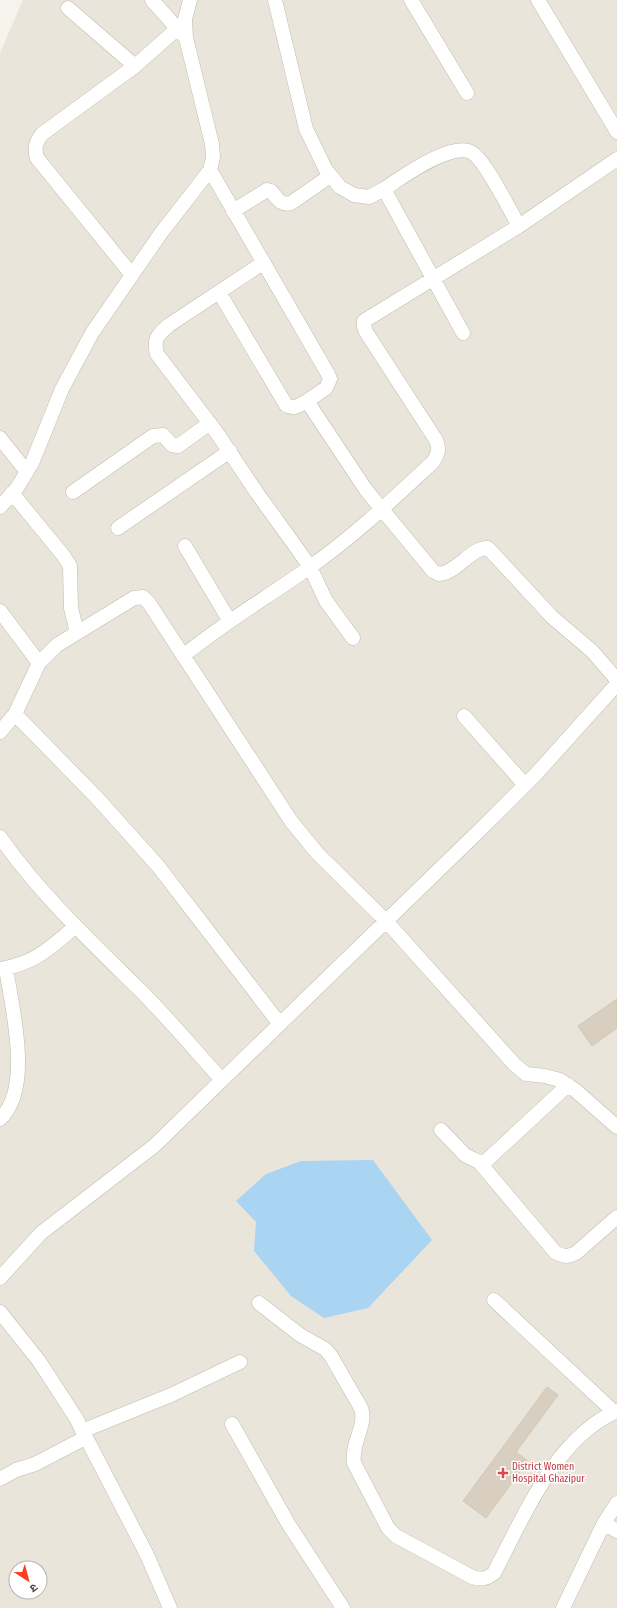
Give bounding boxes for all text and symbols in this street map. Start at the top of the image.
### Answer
place label: District Women Hospital Ghazipur [512,1461,585,1485]
marker: District Women Hospital Ghazipur [497,1467,509,1479]
north arrow [8,1560,48,1600]
text: उ [27,1581,40,1595]

